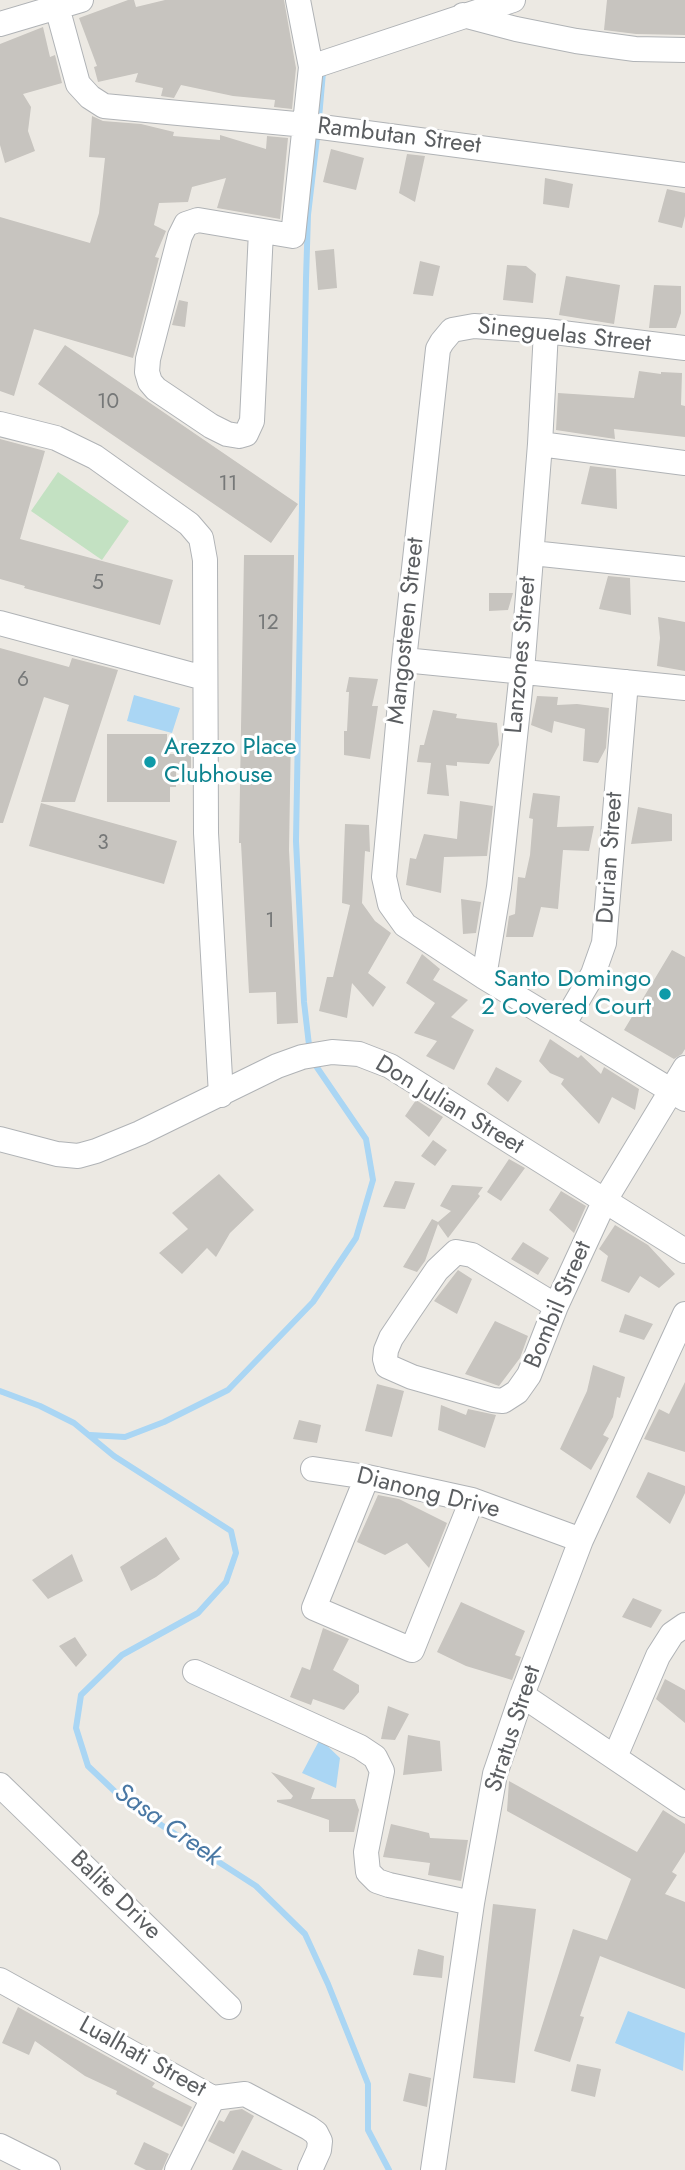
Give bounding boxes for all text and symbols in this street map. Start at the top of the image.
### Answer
street label: Rambutan Street [316,113,482,161]
street label: Sineguelas Street [476,313,652,359]
house number: 10 [97,390,119,416]
house number: 11 [219,472,237,498]
street label: Mangosteen Street [383,536,431,726]
house number: 5 [92,571,104,597]
street label: Lanzones Street [501,575,543,735]
house number: 12 [257,611,279,637]
house number: 6 [17,668,29,694]
place label: Arezzo Place Clubhouse [164,734,297,790]
marker: Arezzo Place Clubhouse [142,754,158,770]
street label: Durian Street [592,791,630,925]
house number: 3 [97,831,109,857]
house number: 1 [265,909,275,935]
place label: Santo Domingo 2 Covered Court [481,966,651,1022]
marker: Santo Domingo 2 Covered Court [657,986,673,1002]
street label: Don Julian Street [370,1050,528,1162]
street label: Bombil Street [519,1237,599,1373]
street label: Dianong Drive [353,1462,503,1526]
street label: Stratus Street [480,1662,548,1796]
water label: Sasa Creek [108,1778,226,1874]
street label: Balite Drive [64,1846,166,1946]
street label: Lualhati Street [74,2011,210,2105]

